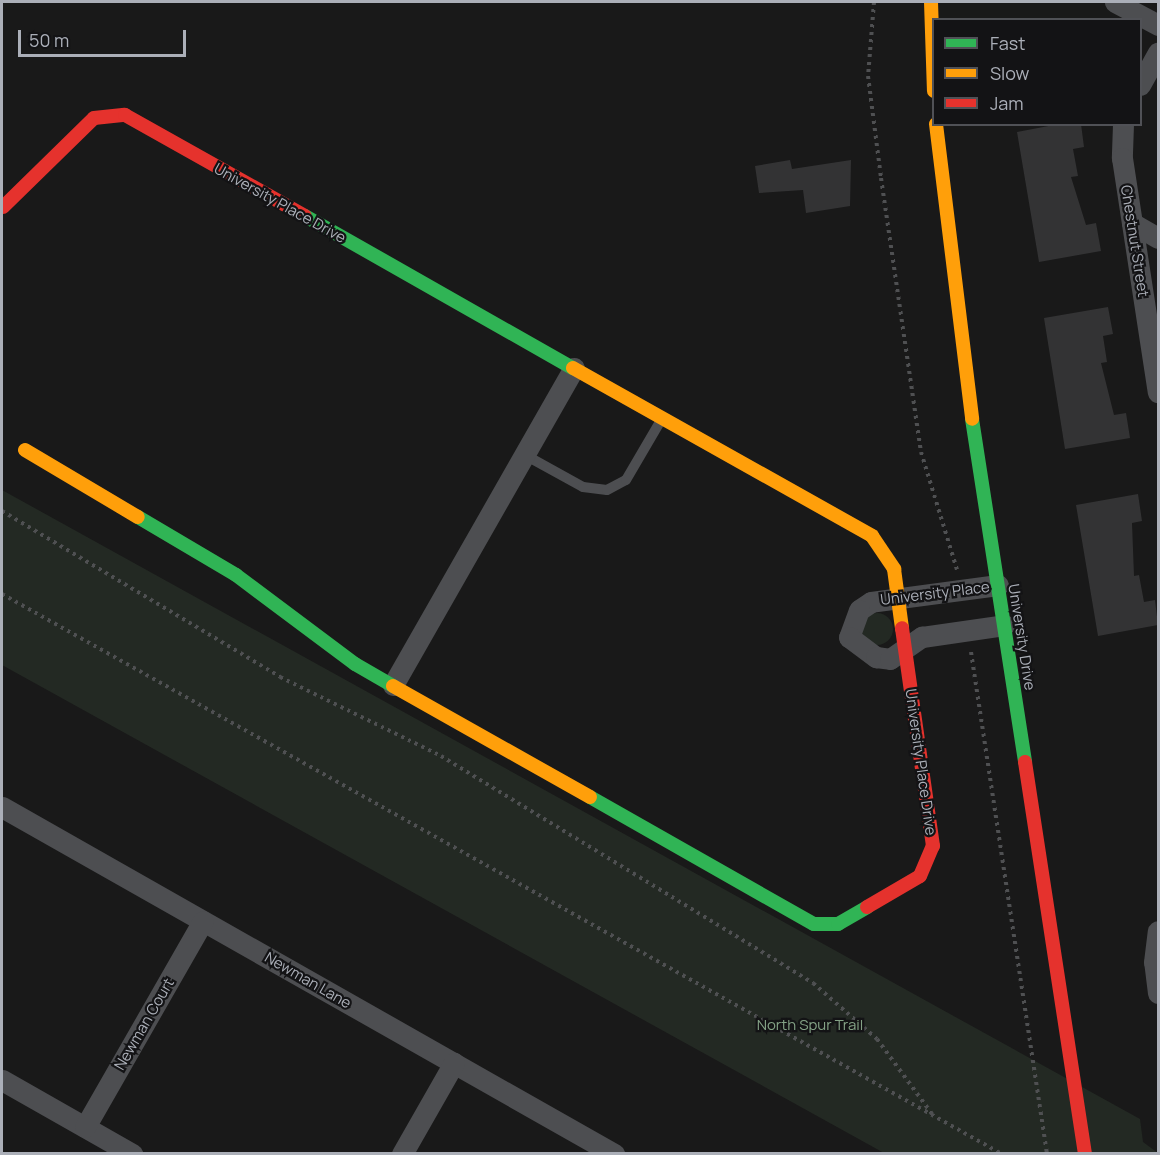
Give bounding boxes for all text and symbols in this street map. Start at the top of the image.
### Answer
scale bar [21,18,189,56]
legend [932,18,1142,126]
text: 50 m [29,28,69,52]
text: Fast [990,31,1025,55]
text: Slow [990,61,1029,85]
text: Jam [990,91,1024,115]
street label: University Place Drive [211,159,349,247]
street label: Chestnut Street [1117,184,1153,298]
street label: University Place [879,577,991,609]
street label: University Drive [1005,583,1039,691]
street label: University Place Drive [902,687,940,837]
street label: Newman Lane [262,948,354,1012]
street label: Newman Court [110,975,178,1073]
park label: North Spur Trail [757,1016,863,1034]

